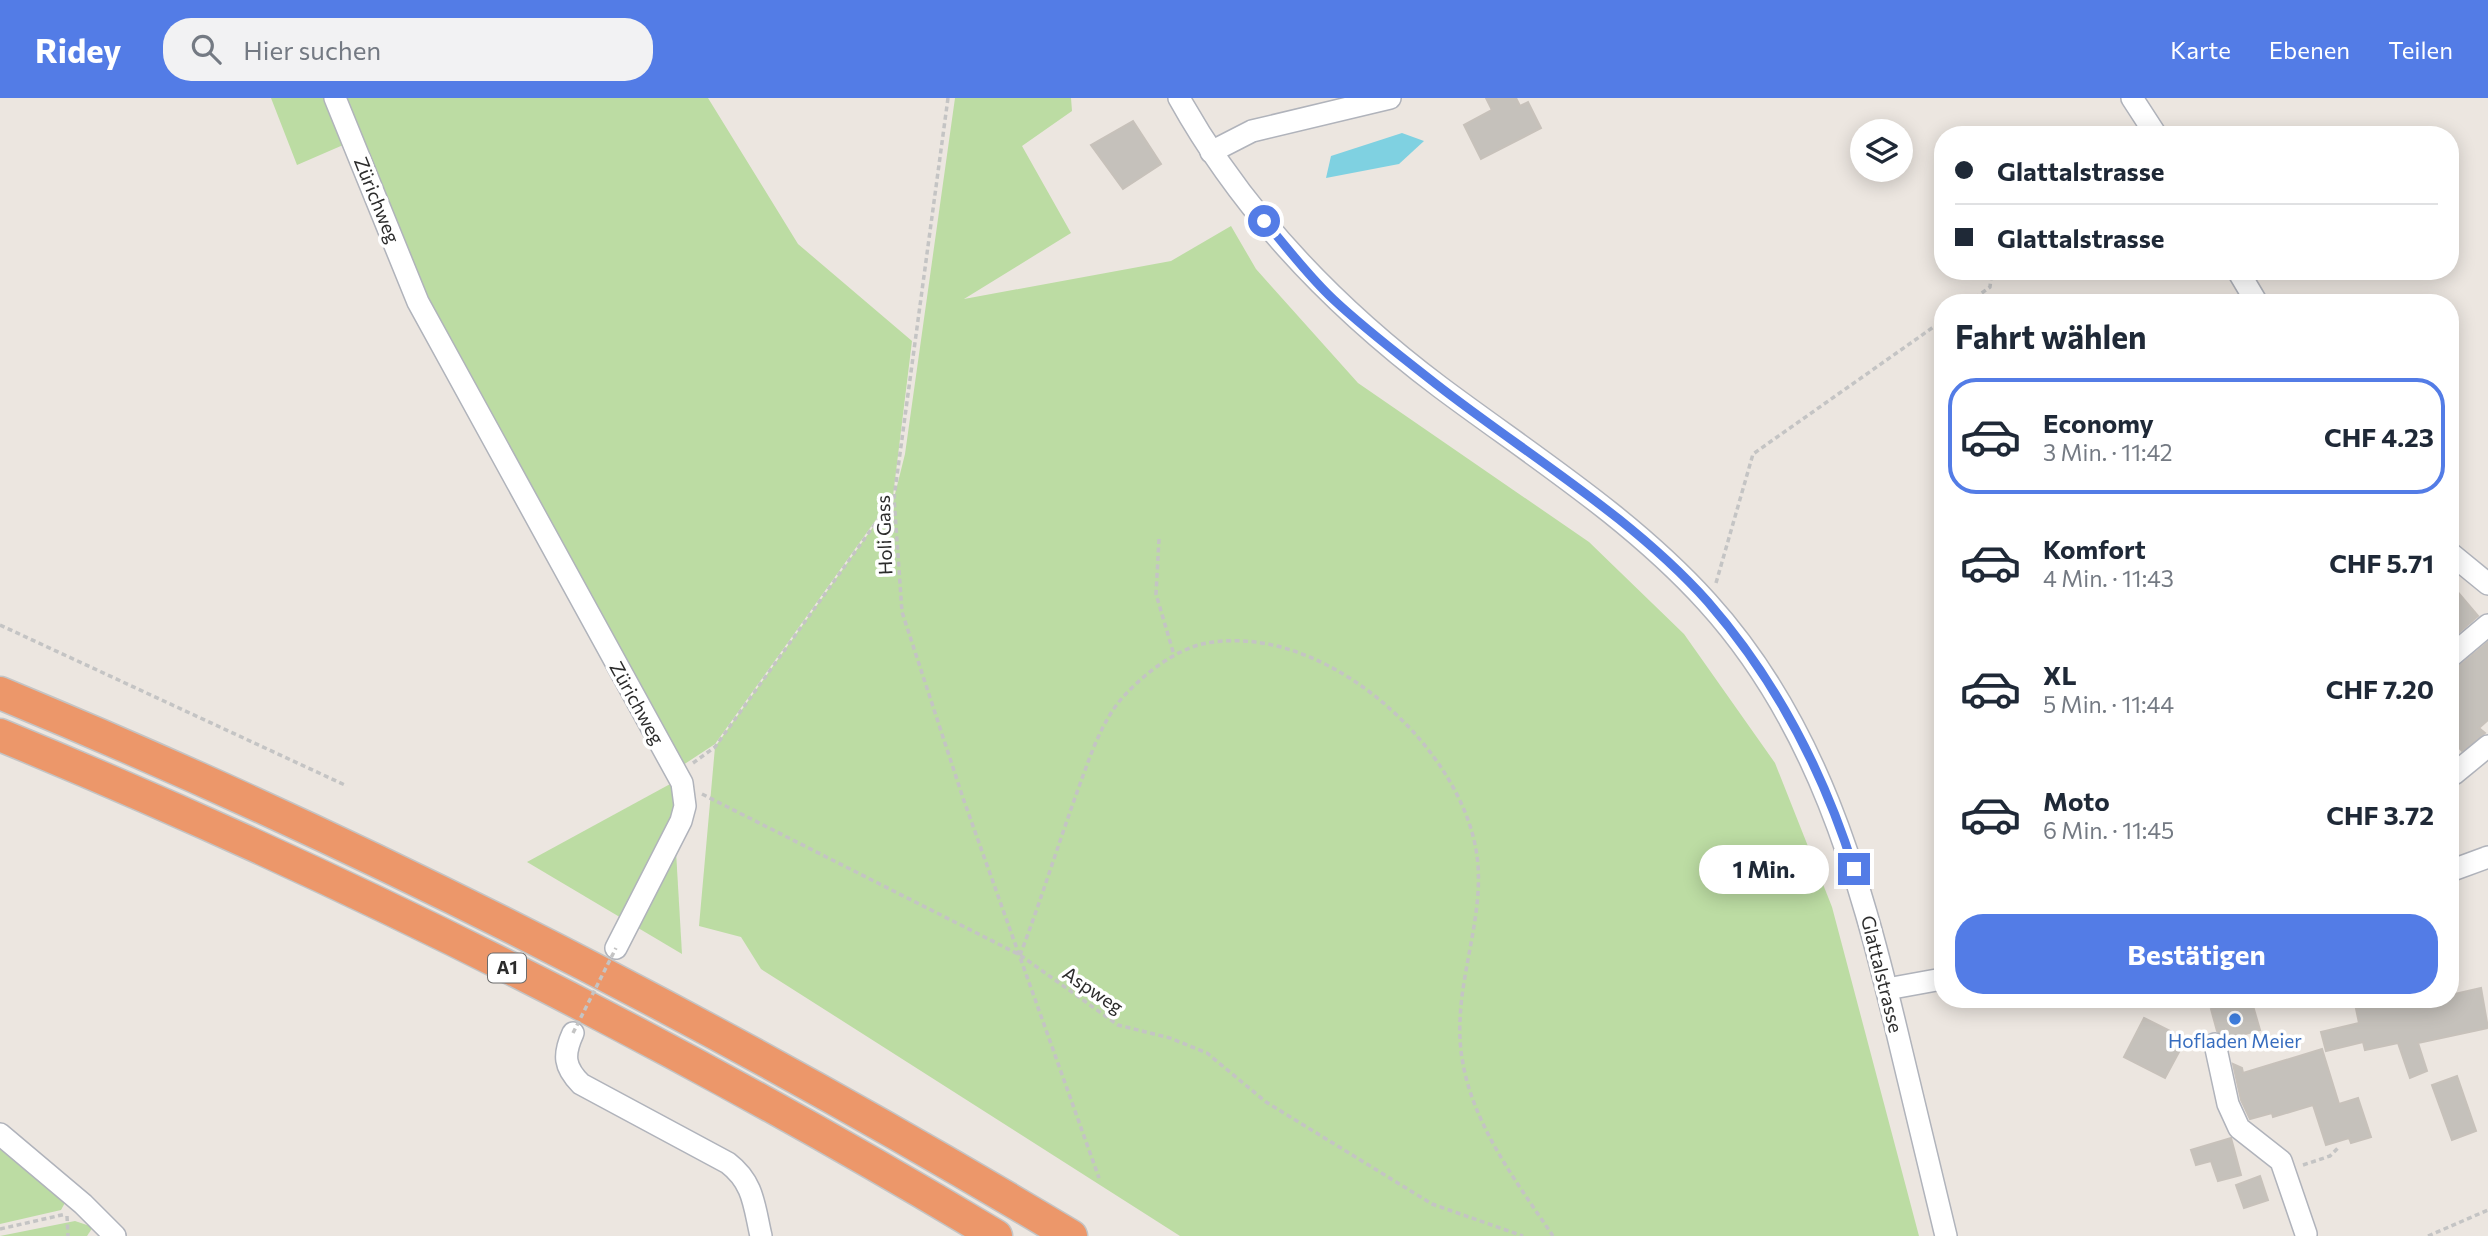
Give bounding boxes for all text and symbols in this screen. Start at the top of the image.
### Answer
search box [163,18,653,81]
text: Ridey [35,29,121,70]
icon: search [187,30,225,68]
text: Hier suchen [243,34,381,65]
text: Karte [2170,35,2231,64]
text: Ebenen [2269,35,2350,64]
text: Teilen [2388,35,2453,64]
map controls [1850,119,1913,182]
button: layers [1850,119,1913,182]
street label: Zürichweg [350,153,405,246]
text: Glattalstrasse [1997,155,2164,186]
route start [1248,205,1280,237]
text: Glattalstrasse [1997,222,2164,253]
text: Fahrt wählen [1955,316,2147,356]
icon: car [1959,405,2022,468]
text: Economy [2043,407,2154,438]
text: CHF 4.23 [2324,421,2434,452]
text: 3 Min. · 11:42 [2043,438,2173,466]
street label: Holi Gass [871,495,896,575]
icon: car [1959,531,2022,594]
text: Komfort [2043,533,2146,564]
text: CHF 5.71 [2329,547,2434,578]
text: 4 Min. · 11:43 [2043,564,2174,592]
street label: Zürichweg [605,657,670,748]
icon: car [1959,657,2022,720]
text: XL [2043,659,2077,690]
text: CHF 7.20 [2326,673,2434,704]
text: 5 Min. · 11:44 [2043,690,2174,718]
icon: car [1959,783,2022,846]
text: Moto [2043,785,2110,816]
text: CHF 3.72 [2326,799,2434,830]
text: 6 Min. · 11:45 [2043,816,2174,844]
callout: 1 Min. [1700,844,1829,894]
route end [1838,853,1870,885]
text: 1 Min. [1733,855,1795,883]
street label: Glattalstrasse [1857,913,1908,1035]
button: Bestätigen [1955,914,2438,994]
road number: A1 [488,954,526,982]
street label: Aspweg [1059,961,1128,1018]
marker: Hofladen Meier [2227,1011,2243,1027]
place label: Hofladen Meier [2168,1029,2302,1052]

